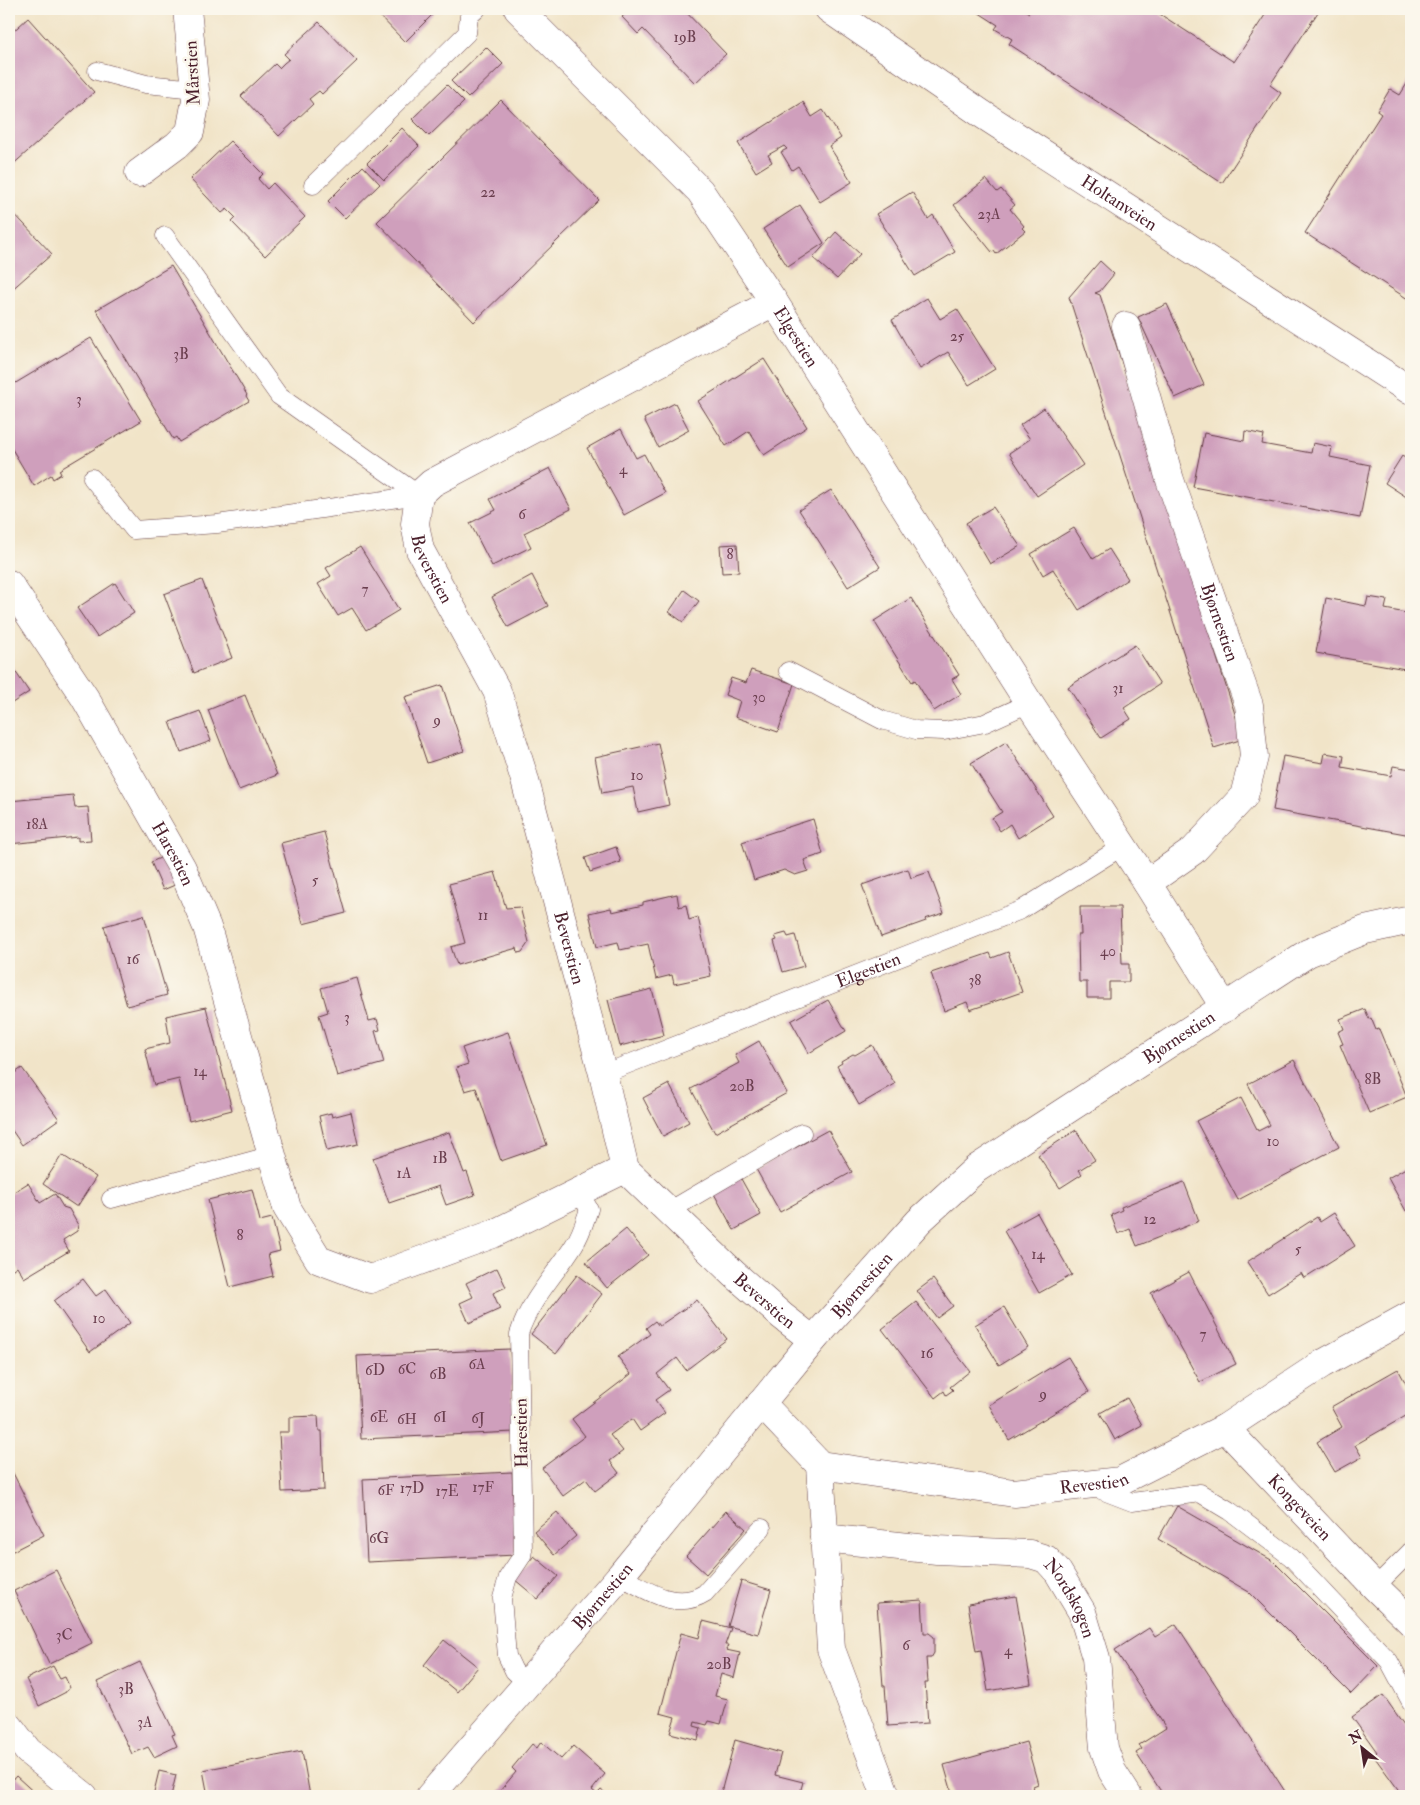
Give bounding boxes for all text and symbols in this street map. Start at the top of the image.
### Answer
house number: 19B [674,28,696,47]
street label: Mårstien [179,40,206,106]
street label: Holtanveien [1076,170,1162,236]
house number: 22 [480,183,496,202]
house number: 23A [978,205,1001,224]
street label: Elgestien [768,302,824,372]
house number: 25 [950,327,964,346]
house number: 3B [173,345,189,364]
house number: 3 [76,390,82,409]
house number: 4 [619,460,628,479]
house number: 6 [518,505,527,524]
street label: Beverstien [405,532,458,608]
house number: 8 [726,545,734,564]
house number: 7 [362,580,369,599]
street label: Bjørnestien [1195,580,1244,665]
house number: 31 [1112,679,1124,698]
house number: 30 [752,688,766,707]
house number: 9 [432,711,441,730]
house number: 10 [631,766,643,785]
house number: 18A [26,815,48,834]
street label: Harestien [146,818,199,889]
house number: 5 [312,871,319,890]
house number: 11 [478,906,488,925]
street label: Beverstien [548,909,590,987]
house number: 40 [1100,942,1116,961]
street label: Elgestien [833,947,904,993]
house number: 16 [127,950,141,969]
house number: 38 [969,971,981,990]
street label: Bjørnestien [1139,1006,1220,1069]
house number: 3 [344,1008,350,1027]
house number: 14 [193,1062,208,1081]
house number: 8B [1365,1070,1381,1089]
house number: 20B [729,1077,755,1096]
house number: 10 [1267,1132,1279,1151]
house number: 1B [432,1149,448,1168]
house number: 1A [397,1164,412,1183]
house number: 12 [1144,1210,1157,1229]
house number: 8 [236,1226,244,1245]
house number: 5 [1295,1240,1302,1259]
house number: 14 [1031,1245,1046,1264]
street label: Bjørnestien [826,1247,898,1324]
street label: Beverstien [729,1268,800,1334]
house number: 10 [93,1309,105,1328]
house number: 7 [1200,1325,1207,1344]
house number: 16 [921,1344,935,1363]
house number: 6A [468,1355,486,1374]
house number: 6C [398,1360,416,1379]
house number: 6D [365,1361,385,1380]
house number: 6B [429,1365,447,1384]
house number: 9 [1038,1385,1047,1404]
street label: Harestien [509,1398,534,1468]
house number: 6E [370,1408,388,1427]
house number: 6I [433,1408,447,1427]
house number: 6J [471,1409,485,1429]
house number: 6H [397,1410,417,1429]
street label: Revestien [1058,1467,1133,1500]
street label: Kongeveien [1262,1469,1336,1546]
house number: 17F [472,1478,494,1497]
house number: 17D [400,1479,424,1498]
house number: 6F [378,1481,395,1500]
house number: 17E [435,1482,459,1501]
house number: 6G [369,1529,389,1548]
street label: Nordskogen [1039,1553,1100,1641]
street label: Bjørnestien [568,1558,638,1635]
house number: 3C [56,1626,72,1645]
house number: 6 [902,1636,911,1655]
house number: 4 [1004,1641,1013,1660]
house number: 20B [706,1655,732,1674]
house number: 3B [118,1680,134,1699]
house number: 3A [137,1713,153,1732]
north arrow [1338,1722,1388,1772]
text: N [1345,1726,1366,1748]

